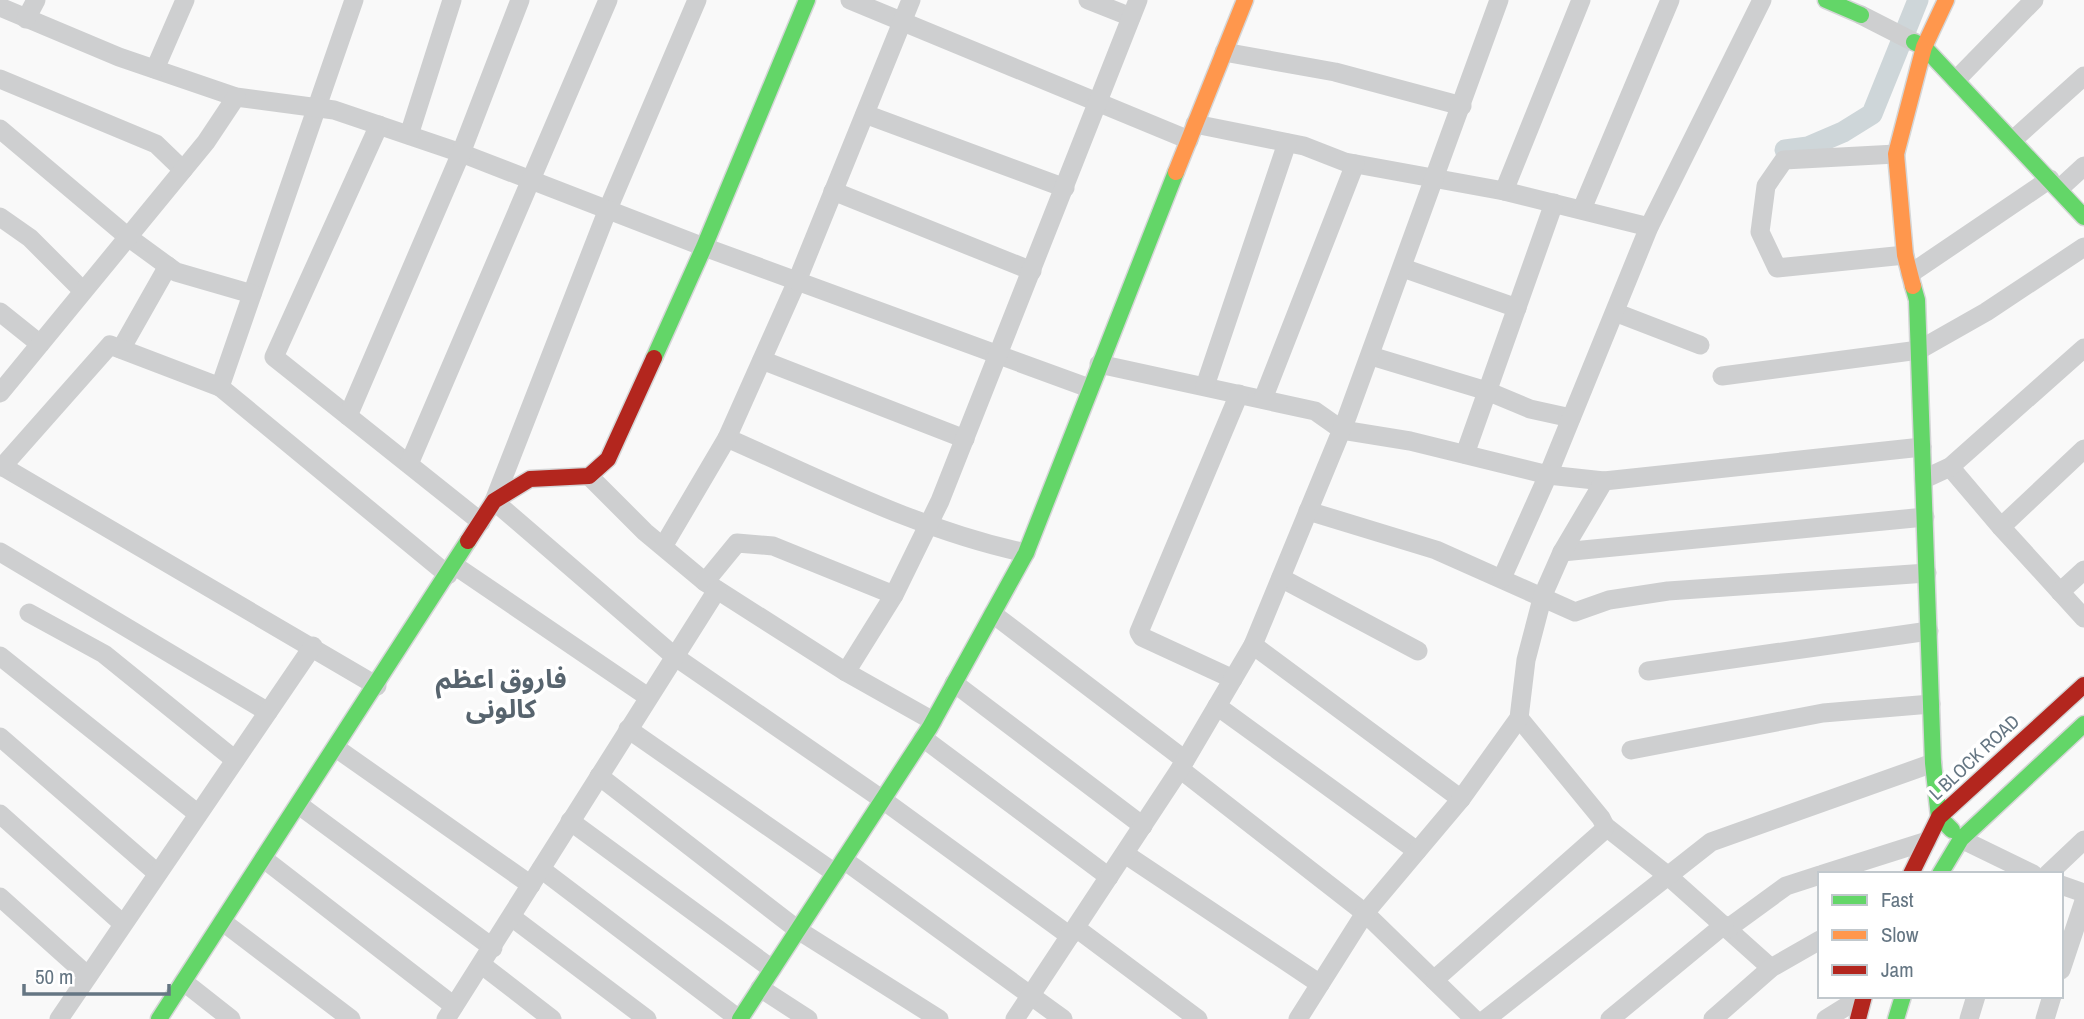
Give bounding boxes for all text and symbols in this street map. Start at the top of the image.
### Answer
district label: فاروق اعظم کالونی [435,661,567,726]
street label: L BLOCK ROAD [1923,708,2025,806]
legend [1818,872,2063,998]
text: Fast [1881,885,1914,914]
text: Slow [1881,920,1919,949]
scale bar [24,953,170,997]
text: Jam [1881,955,1914,984]
text: 50 m [35,962,73,991]

